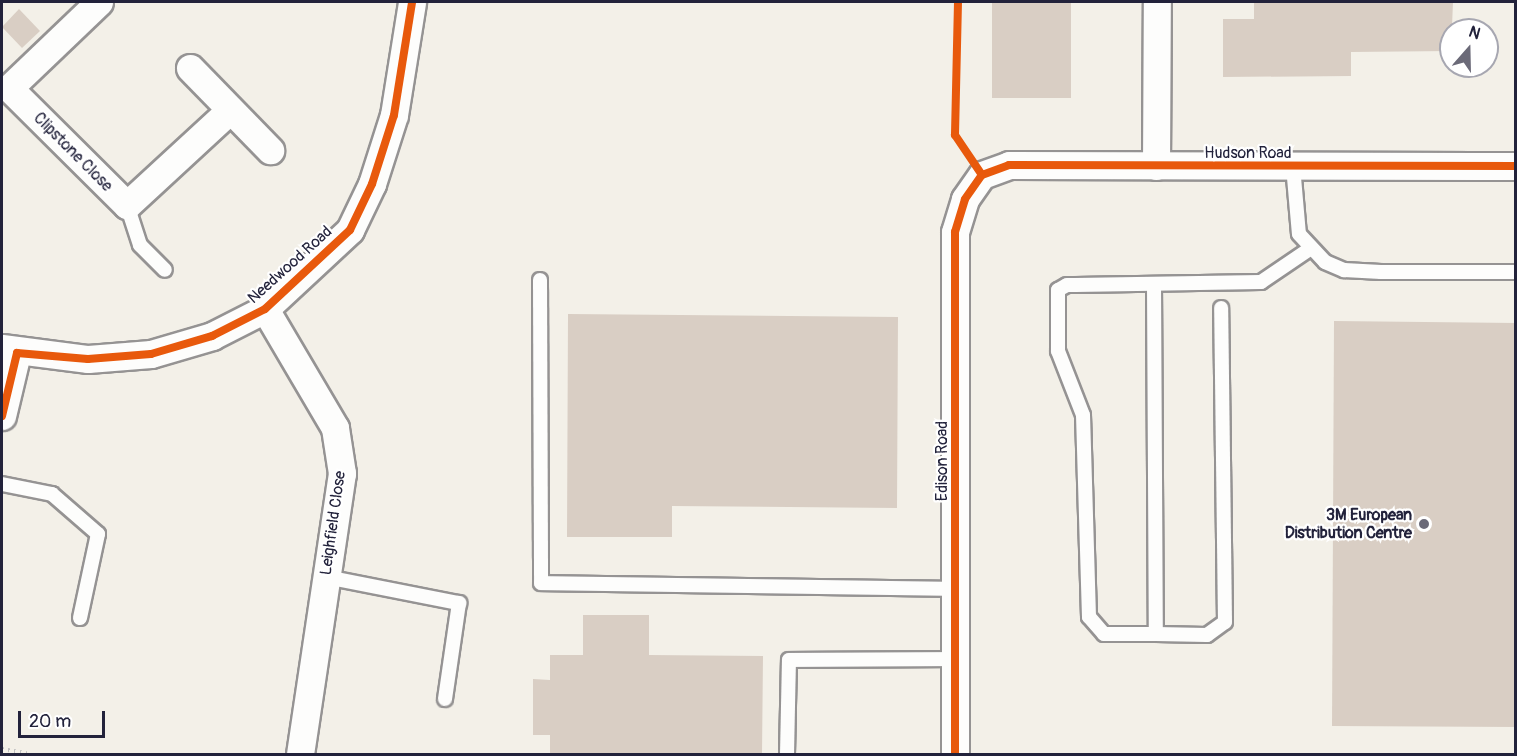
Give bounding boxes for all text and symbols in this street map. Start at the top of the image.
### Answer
north arrow [1439,18,1499,78]
text: N [1466,22,1483,44]
street label: Clipstone Close [29,108,117,196]
street label: Hudson Road [1204,143,1292,163]
street label: Needwood Road [244,222,336,308]
street label: Edison Road [932,421,952,501]
street label: Leighfield Close [316,470,350,576]
place label: 3M European Distribution Centre [1285,505,1412,543]
marker: 3M European Distribution Centre [1417,517,1431,531]
scale bar [21,699,108,737]
text: 20 m [29,710,71,733]

